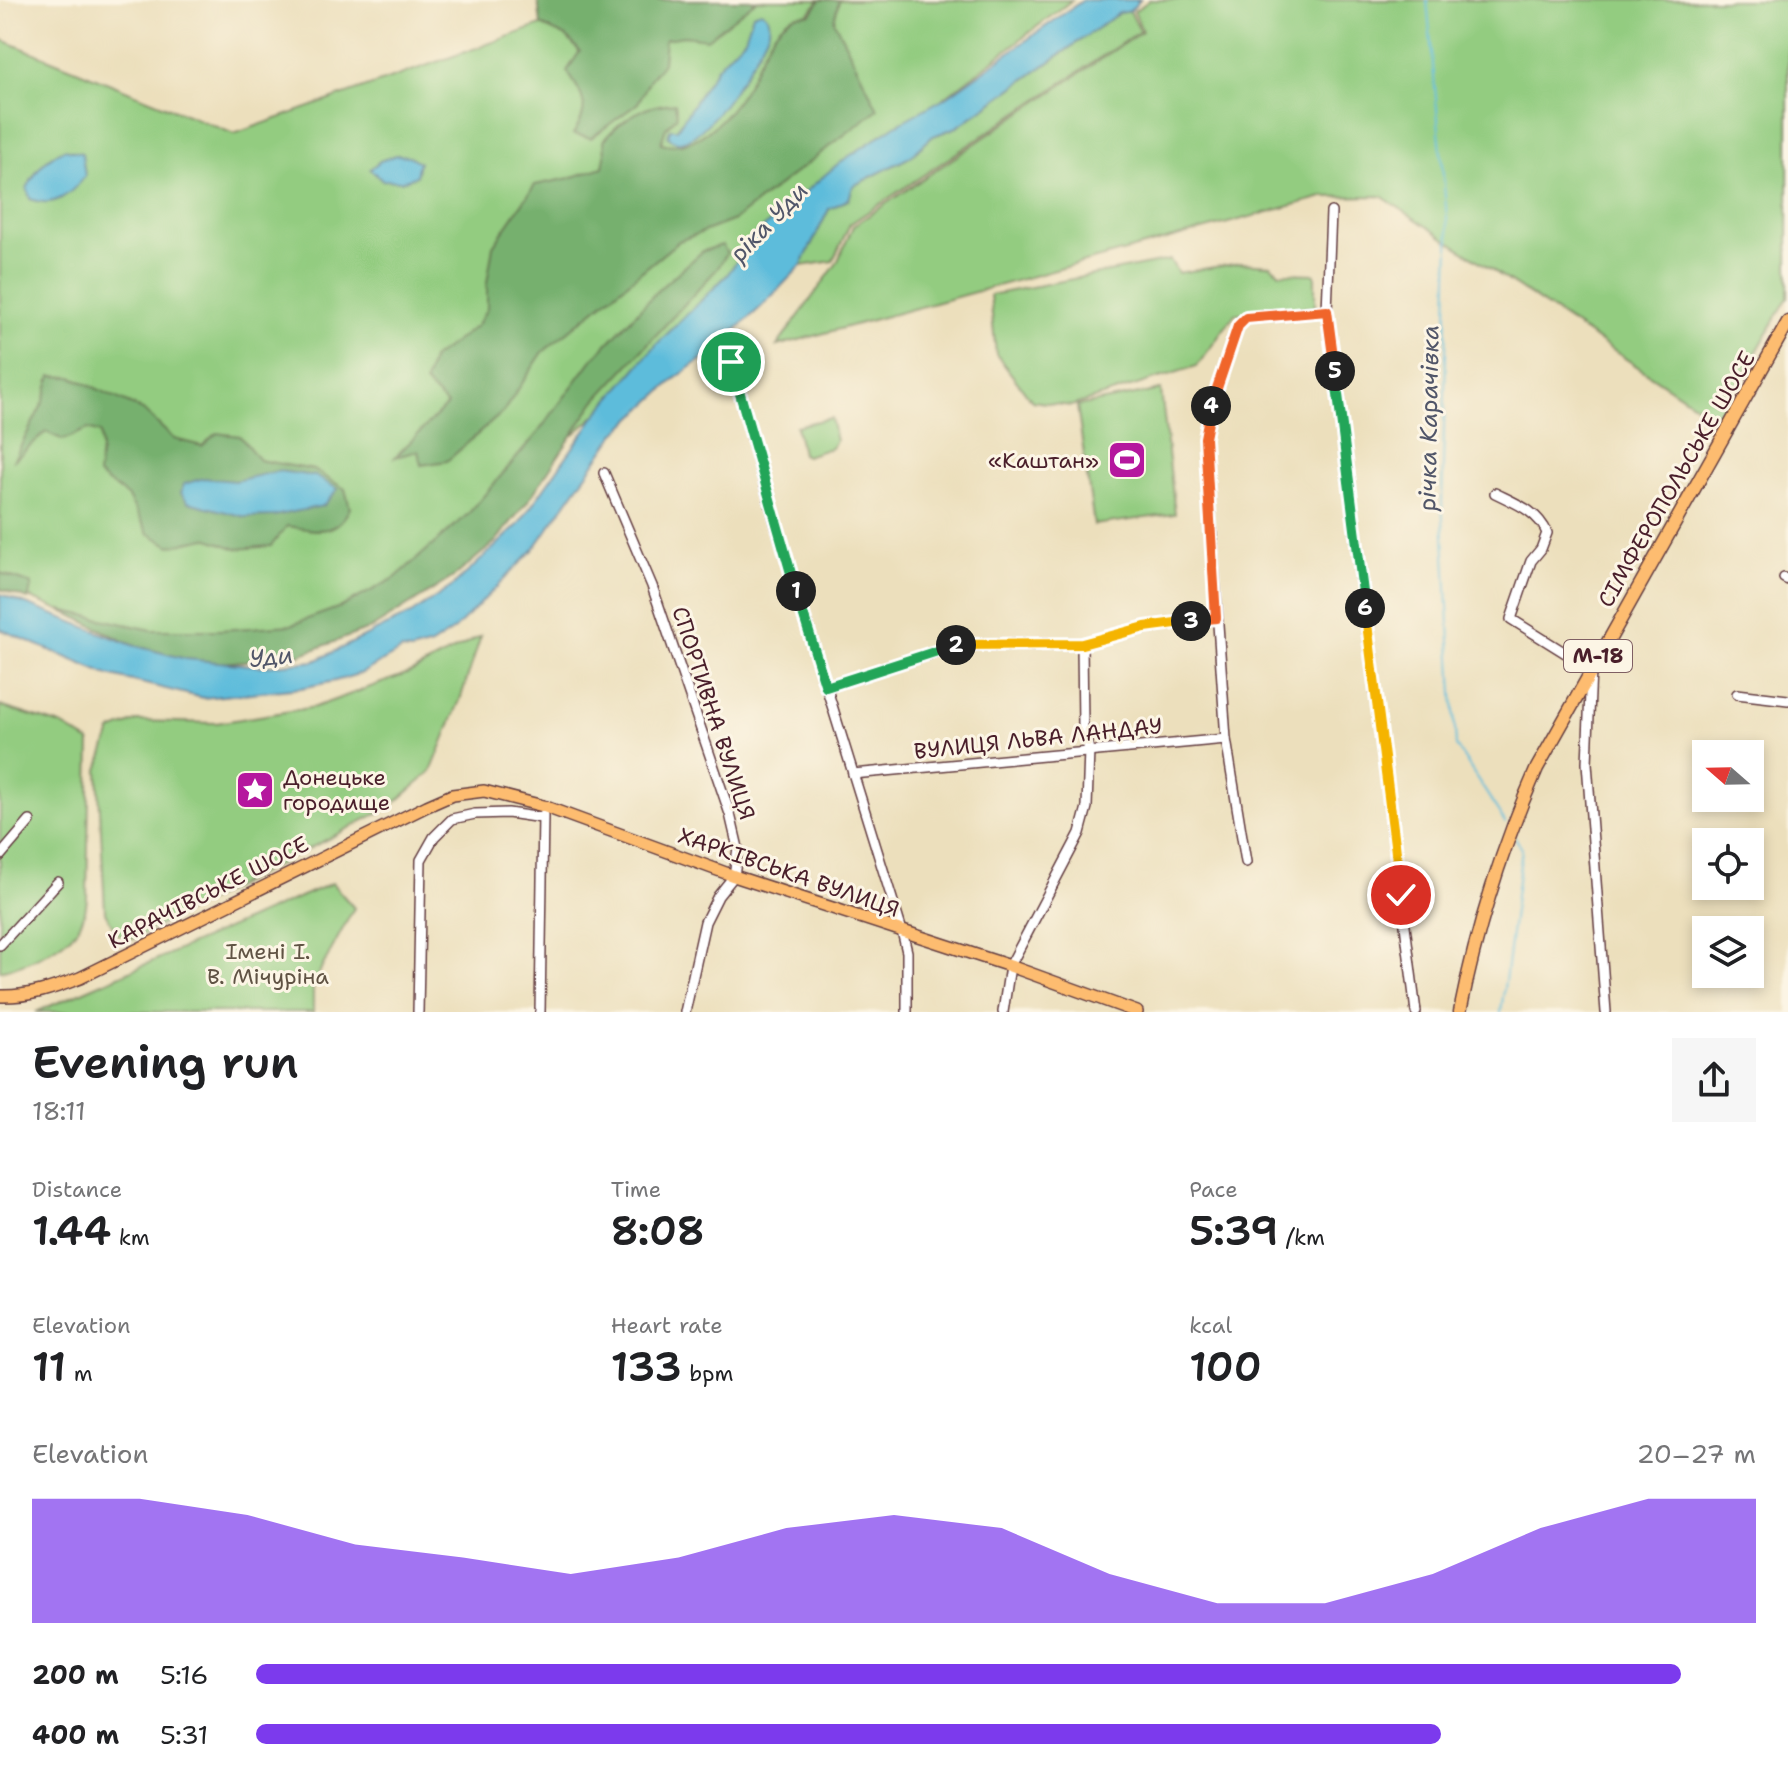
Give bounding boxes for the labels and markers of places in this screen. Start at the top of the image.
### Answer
pin [697,328,765,396]
pin: 5 [1315,351,1355,391]
pin: 4 [1191,386,1231,426]
sports icon: «Каштан» [1106,439,1148,481]
place label: «Каштан» [988,446,1099,475]
pin: 1 [776,571,816,611]
pin: 6 [1345,588,1385,628]
pin: 3 [1171,601,1211,641]
pin: 2 [936,625,976,665]
place label: Донецьке городище [283,763,390,817]
place icon: Донецьке городище [234,769,276,811]
pin [1367,861,1435,929]

